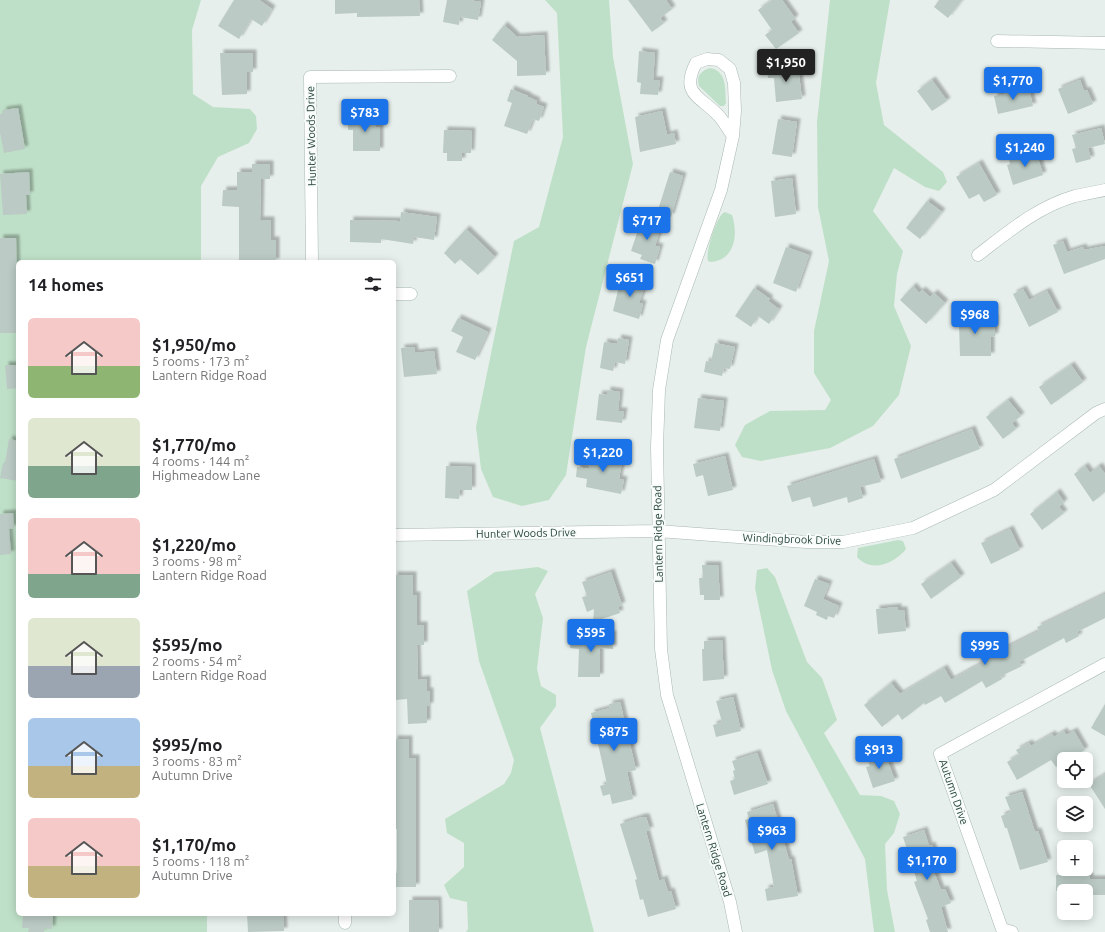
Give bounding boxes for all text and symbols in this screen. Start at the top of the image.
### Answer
pin: $1,950 [753,49,819,83]
text: $1,950 [766,55,806,69]
pin: $1,770 [980,67,1046,101]
text: $1,770 [993,73,1033,87]
street label: Hunter Woods Drive [304,86,318,186]
pin: $783 [341,99,389,133]
text: $783 [350,105,380,119]
pin: $1,240 [992,134,1058,168]
text: $1,240 [1005,140,1045,154]
pin: $717 [623,207,671,241]
text: $717 [632,213,662,227]
pin: $651 [606,264,654,298]
text: $651 [615,270,645,284]
icon: filters [362,273,384,295]
text: 14 homes [28,275,104,294]
pin: $968 [951,301,999,335]
text: $968 [960,307,990,321]
icon: home [60,334,108,382]
text: $1,950/mo [152,335,236,354]
text: 5 rooms · 173 m² [152,354,249,368]
text: Lantern Ridge Road [152,368,267,382]
icon: home [60,434,108,482]
text: $1,770/mo [152,435,236,454]
pin: $1,220 [570,439,636,473]
text: $1,220 [583,445,623,459]
text: 4 rooms · 144 m² [152,454,249,468]
text: Highmeadow Lane [152,468,260,482]
street label: Lantern Ridge Road [651,485,665,583]
street label: Hunter Woods Drive [476,526,576,540]
street label: Windingbrook Drive [743,531,841,547]
icon: home [60,534,108,582]
text: $1,220/mo [152,535,236,554]
text: 3 rooms · 98 m² [152,554,242,568]
text: Lantern Ridge Road [152,568,267,582]
pin: $595 [567,619,615,653]
text: $595 [576,625,606,639]
pin: $995 [961,632,1009,666]
icon: home [60,634,108,682]
text: $595/mo [152,635,222,654]
text: $995 [970,638,1000,652]
text: 2 rooms · 54 m² [152,654,242,668]
text: Lantern Ridge Road [152,668,267,682]
pin: $875 [590,718,638,752]
text: $875 [599,724,629,738]
icon: home [60,734,108,782]
text: $995/mo [152,735,222,754]
pin: $913 [855,736,903,770]
text: $913 [864,742,894,756]
map controls [1057,752,1093,920]
button: locate [1057,752,1093,788]
text: 3 rooms · 83 m² [152,754,242,768]
street label: Autumn Drive [937,758,971,826]
text: Autumn Drive [152,768,233,782]
button: layers [1057,796,1093,832]
street label: Lantern Ridge Road [694,802,734,898]
pin: $963 [748,817,796,851]
text: $963 [757,823,787,837]
icon: home [60,834,108,882]
text: $1,170/mo [152,835,236,854]
button: + [1057,840,1093,876]
pin: $1,170 [894,847,960,881]
text: $1,170 [907,853,947,867]
text: 5 rooms · 118 m² [152,854,249,868]
text: Autumn Drive [152,868,233,882]
button: − [1057,884,1093,920]

